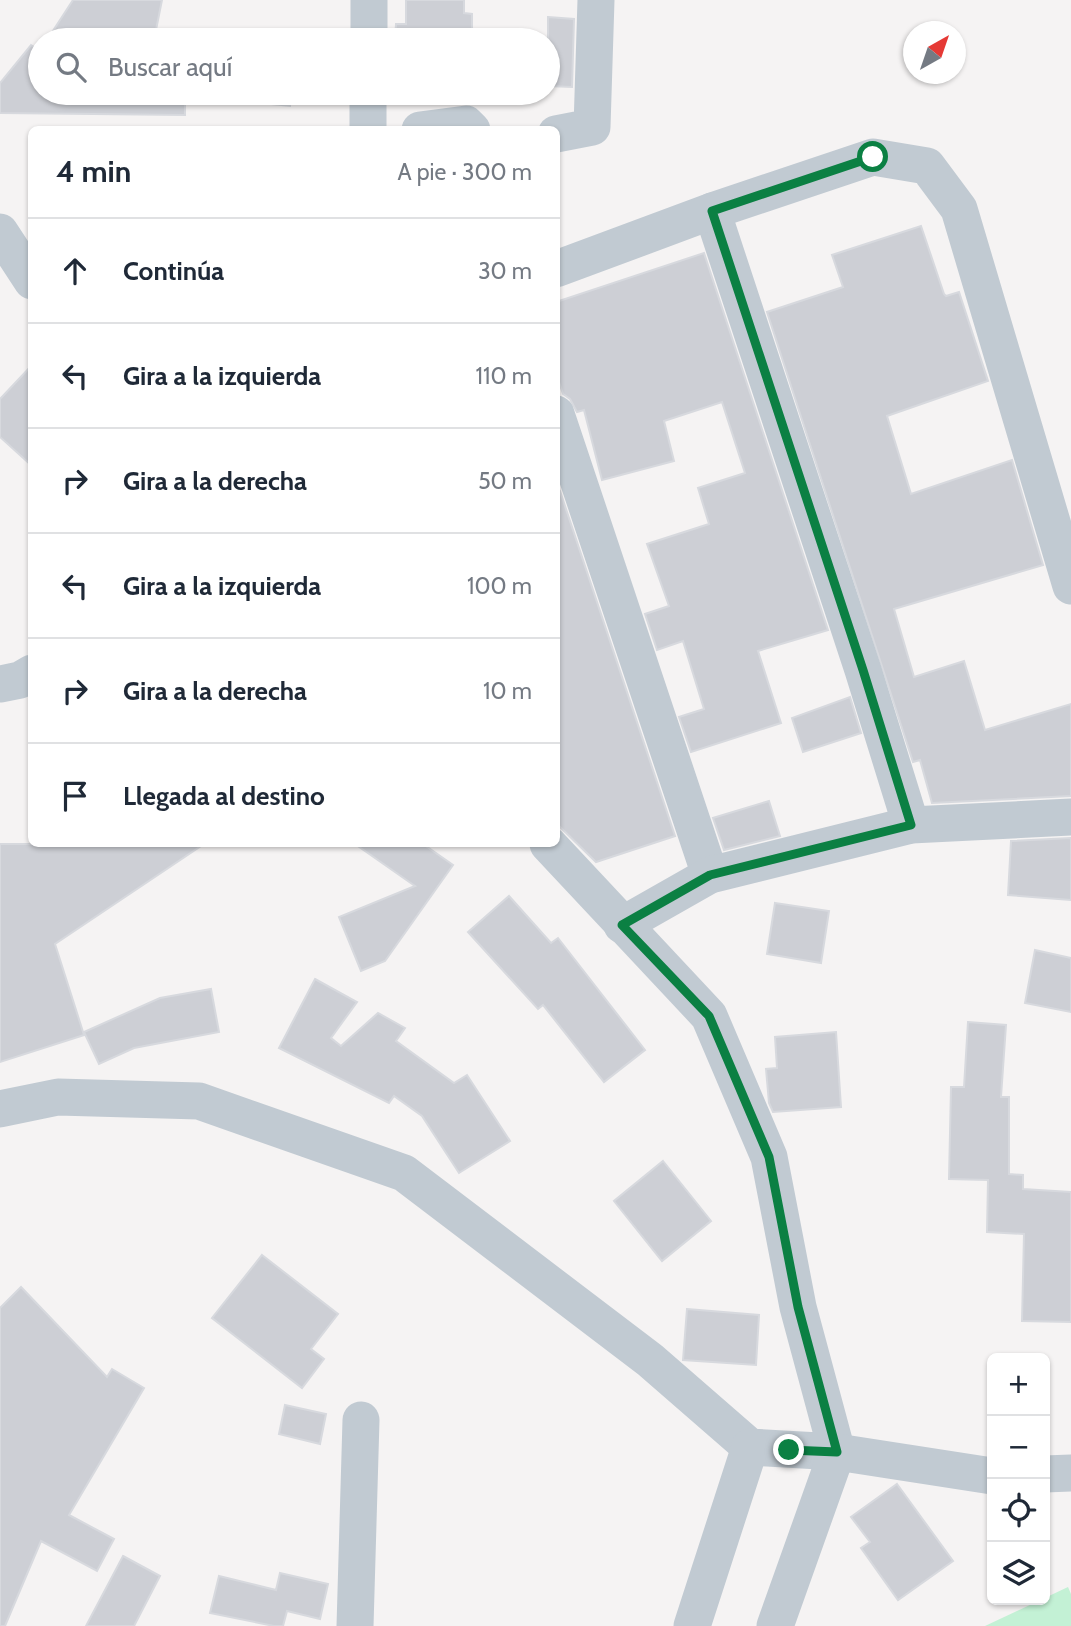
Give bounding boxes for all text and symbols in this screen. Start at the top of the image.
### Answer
north arrow [903,21,966,84]
search box [28,28,560,105]
icon: search [52,48,90,86]
text: Buscar aquí [108,51,232,83]
route start [857,141,888,172]
text: 4 min [56,153,131,190]
text: A pie · 300 m [397,158,532,186]
icon: ahead [56,252,94,290]
text: Continúa [123,255,224,287]
text: 30 m [478,257,532,285]
icon: left [56,357,94,395]
text: Gira a la izquierda [123,360,321,392]
text: 110 m [476,362,532,390]
icon: right [56,462,94,500]
text: Gira a la derecha [123,465,307,497]
text: 50 m [478,467,532,495]
icon: left [56,567,94,605]
text: Gira a la izquierda [123,570,321,602]
text: 100 m [467,572,532,600]
icon: right [56,672,94,710]
text: Gira a la derecha [123,675,307,707]
text: 10 m [483,677,532,705]
icon: arrive [56,777,94,815]
text: Llegada al destino [123,780,325,812]
map controls [987,1353,1050,1605]
button: + [987,1353,1050,1416]
button: − [987,1416,1050,1479]
route end [773,1434,804,1465]
button: locate [987,1479,1050,1542]
button: layers [987,1542,1050,1605]

